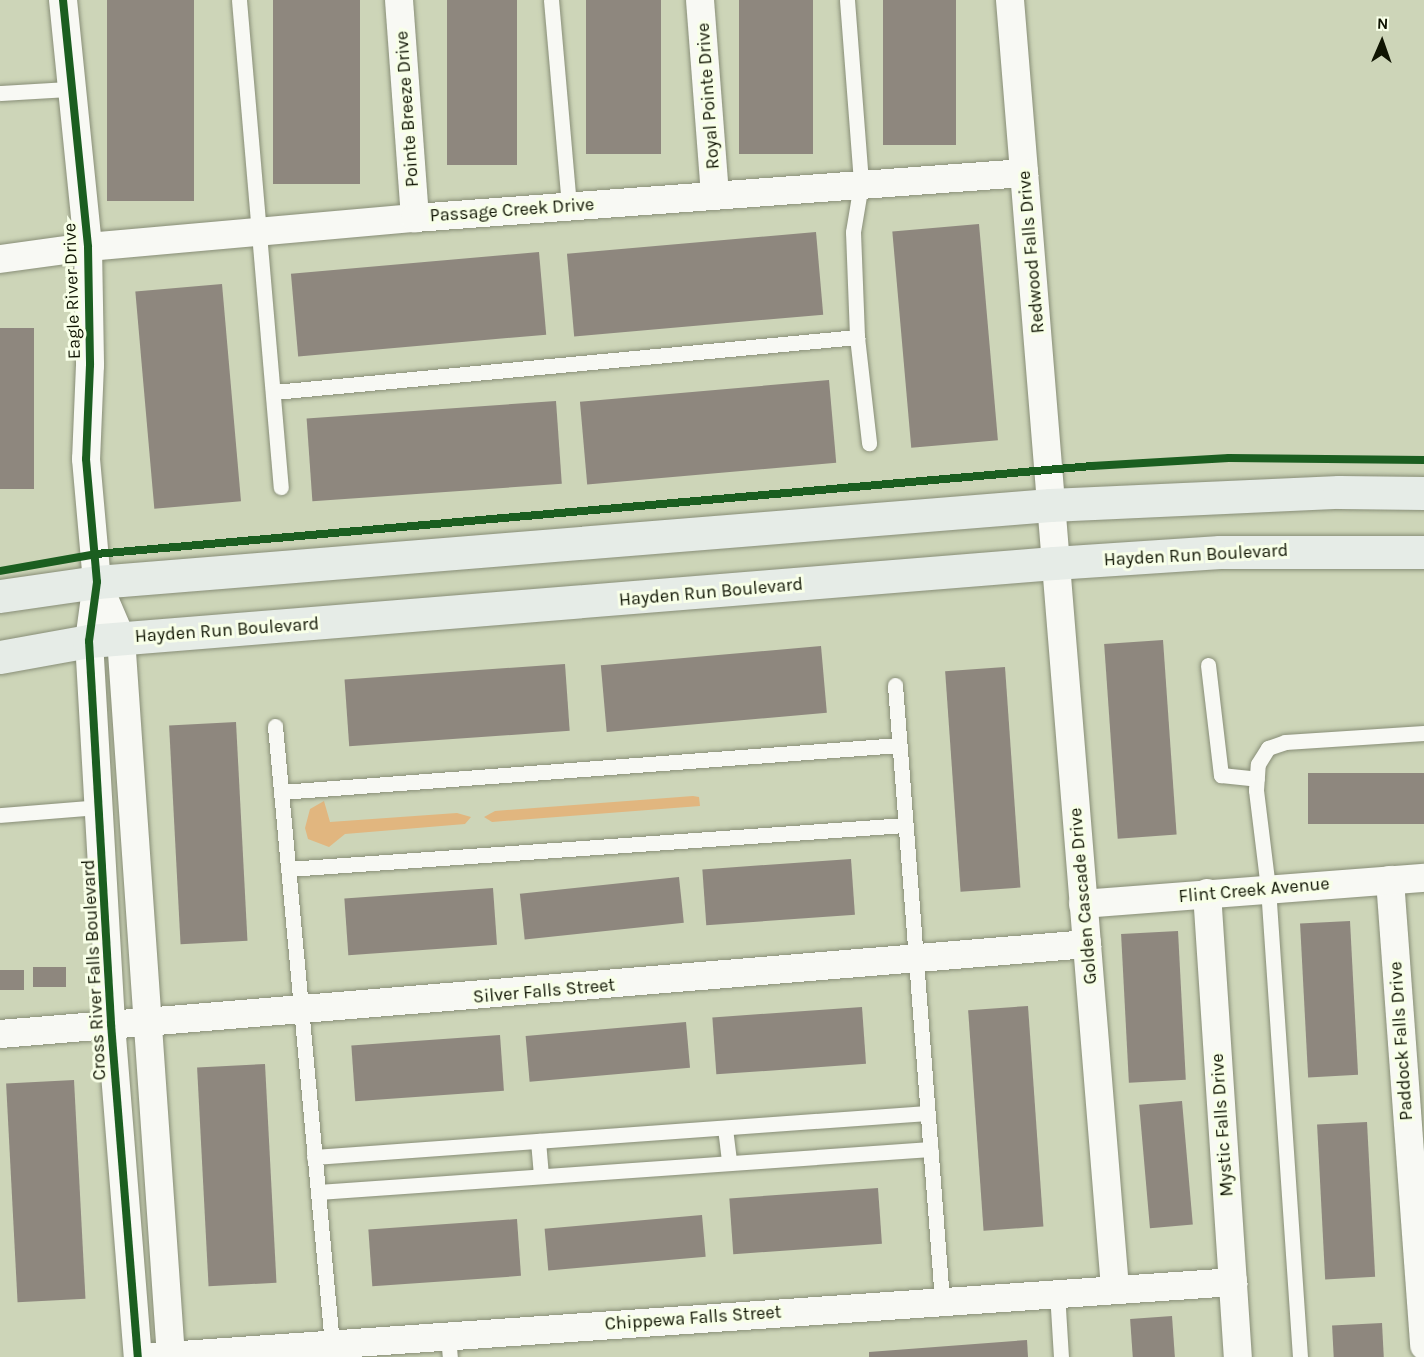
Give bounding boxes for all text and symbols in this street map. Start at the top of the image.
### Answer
north arrow [1352,12,1412,72]
text: N [1377,14,1389,33]
street label: Royal Pointe Drive [692,22,724,170]
street label: Pointe Breeze Drive [391,30,423,188]
street label: Redwood Falls Drive [1013,170,1049,334]
street label: Passage Creek Drive [429,193,595,227]
street label: Eagle River Drive [59,223,85,359]
street label: Hayden Run Boulevard [1103,539,1289,571]
street label: Hayden Run Boulevard [618,573,804,611]
street label: Hayden Run Boulevard [134,613,320,647]
street label: Golden Cascade Drive [1065,807,1101,985]
street label: Cross River Falls Boulevard [77,859,111,1081]
street label: Flint Creek Avenue [1178,873,1330,907]
street label: Paddock Falls Drive [1385,961,1417,1121]
street label: Silver Falls Street [472,974,616,1008]
street label: Mystic Falls Drive [1206,1053,1238,1197]
street label: Chippewa Falls Street [604,1301,782,1335]

